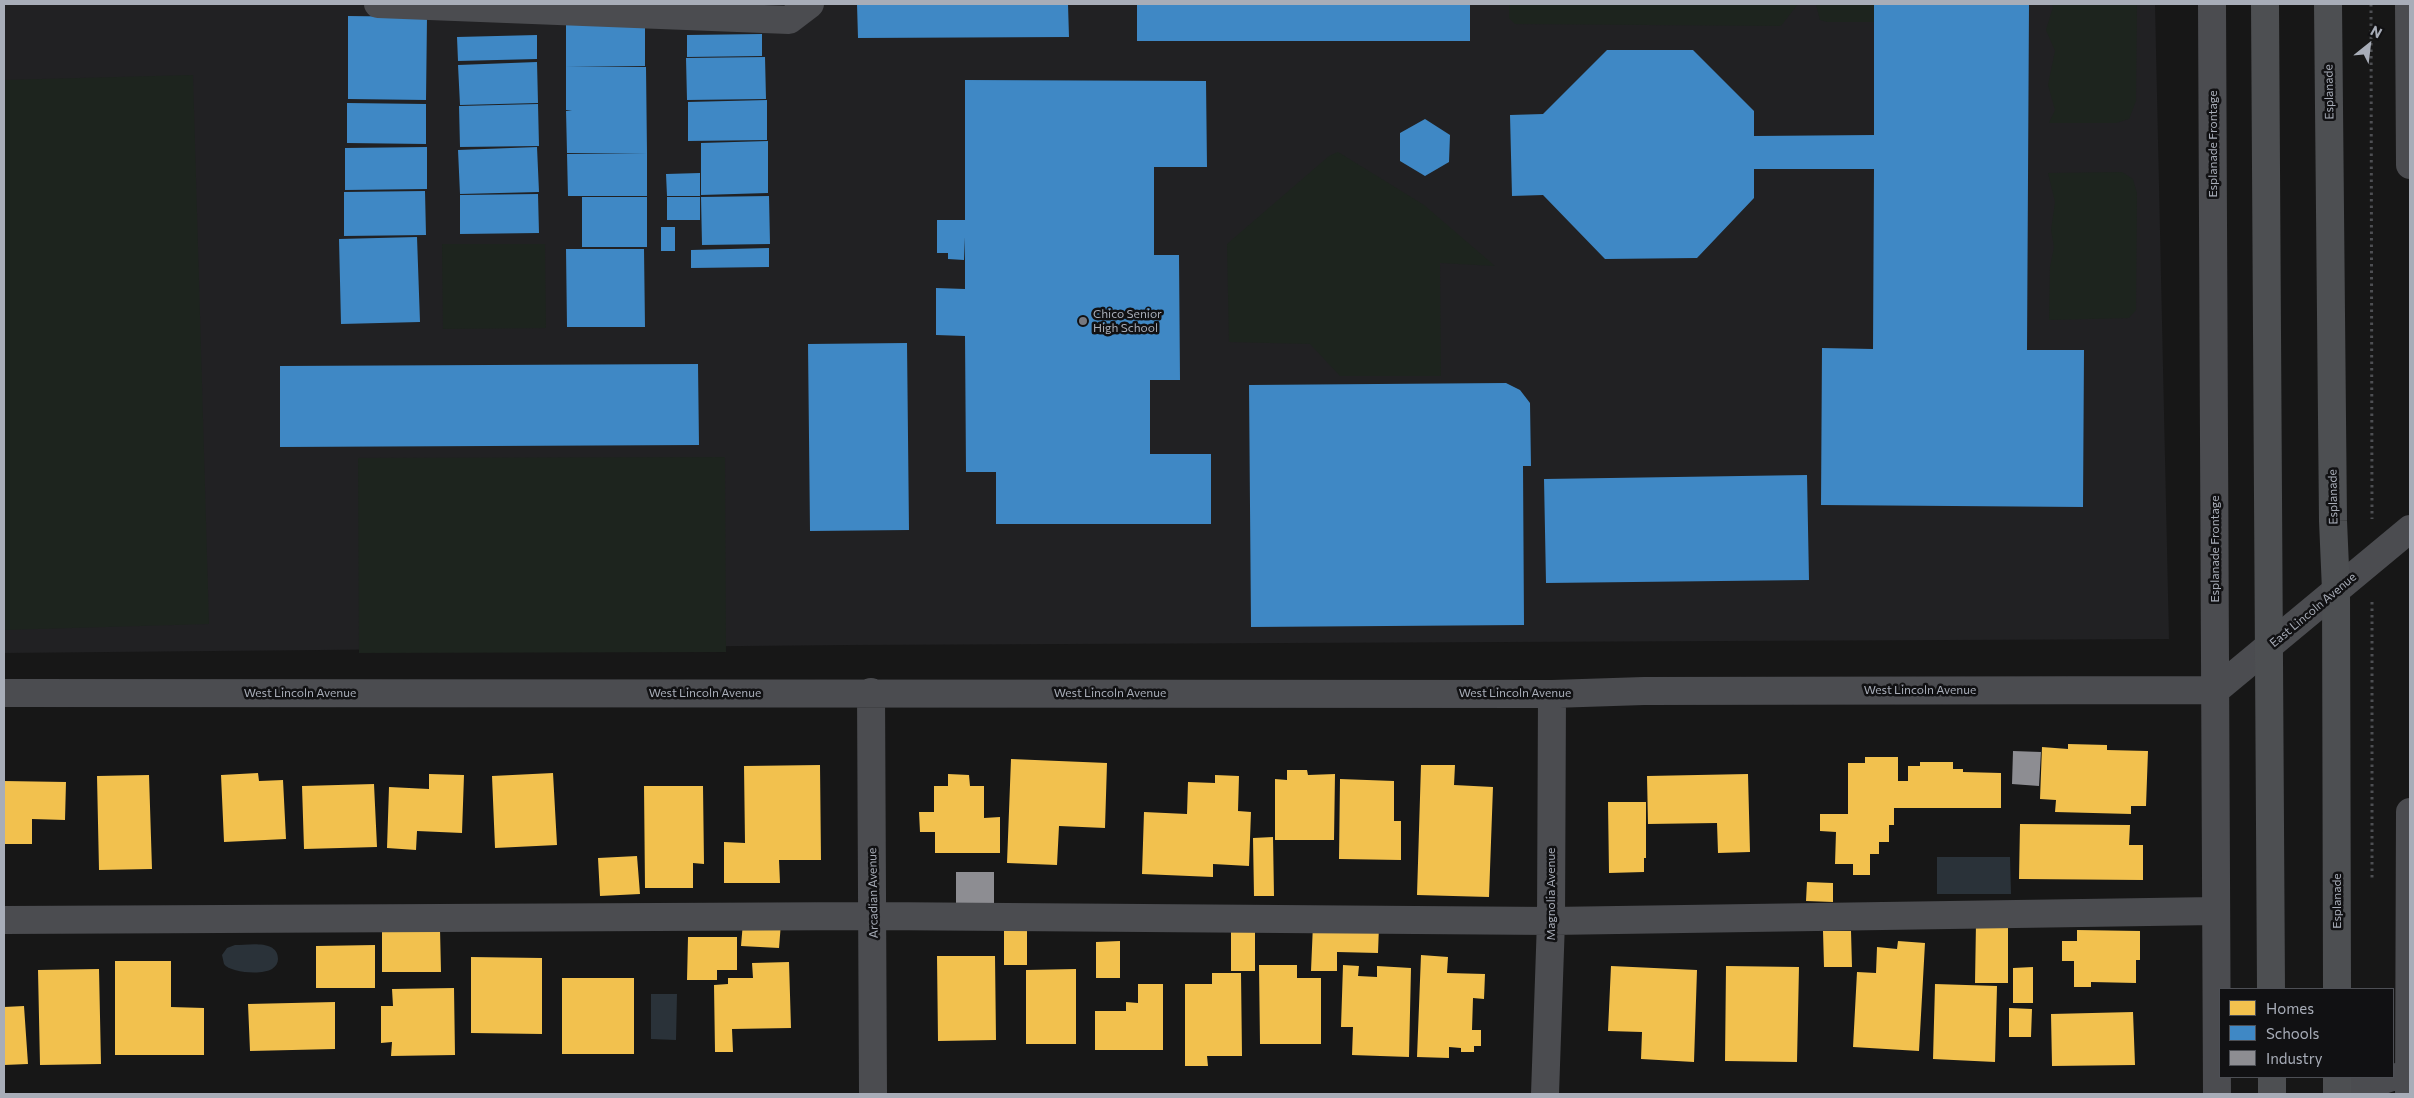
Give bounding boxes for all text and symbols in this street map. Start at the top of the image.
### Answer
north arrow [2344,20,2394,70]
text: N [2368,21,2385,41]
street label: Esplanade [2321,64,2337,120]
street label: Esplanade Frontage [2206,91,2220,197]
place label: Chico Senior High School [1093,307,1162,335]
marker: Chico Senior High School [1077,315,1089,327]
street label: Esplanade [2325,469,2341,525]
street label: Esplanade Frontage [2208,496,2222,602]
street label: East Lincoln Avenue [2267,570,2359,650]
street label: West Lincoln Avenue [1864,683,1976,697]
street label: West Lincoln Avenue [244,686,356,700]
street label: West Lincoln Avenue [649,686,761,700]
street label: West Lincoln Avenue [1054,686,1166,700]
street label: West Lincoln Avenue [1459,686,1571,700]
street label: Arcadian Avenue [865,848,881,938]
street label: Magnolia Avenue [1544,848,1558,940]
street label: Esplanade [2330,873,2344,929]
legend [2219,988,2394,1078]
text: Homes [2266,999,2314,1017]
text: Schools [2266,1024,2319,1042]
text: Industry [2266,1049,2323,1067]

